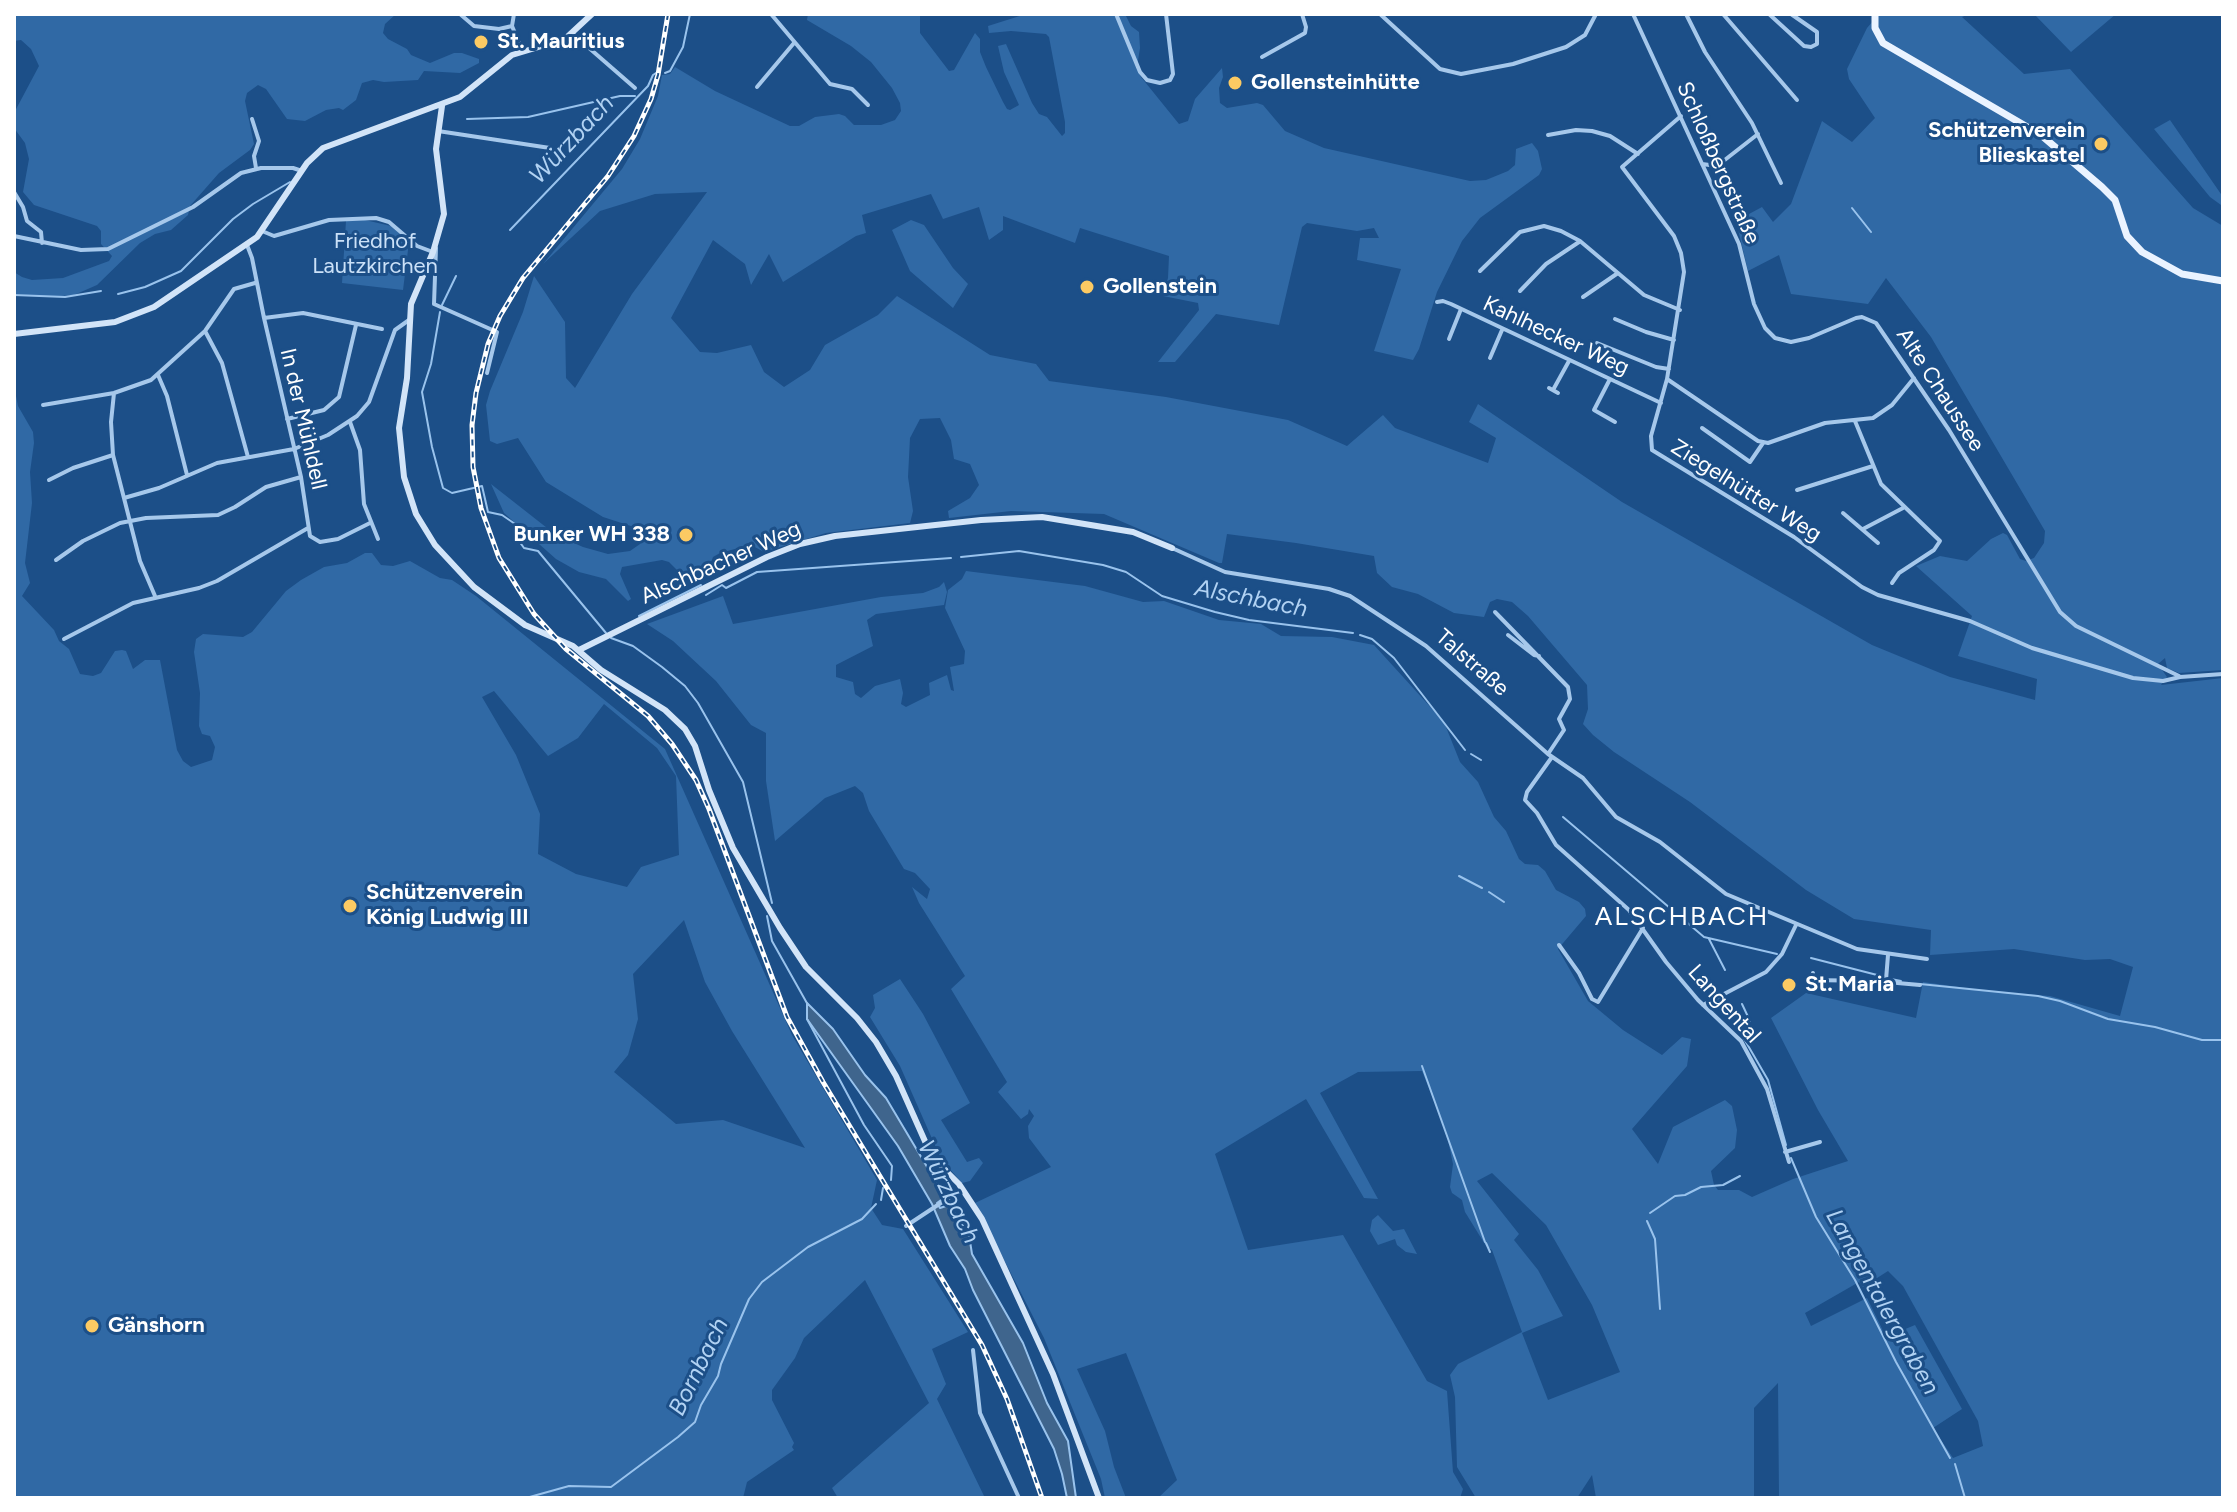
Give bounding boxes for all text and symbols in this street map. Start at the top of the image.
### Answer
place label: St. Mauritius [497,29,624,55]
marker: St. Mauritius [472,33,490,51]
place label: Gollensteinhütte [1251,70,1420,96]
marker: Gollensteinhütte [1226,74,1244,92]
street label: Schloßbergstraße [1670,78,1766,248]
water label: Würzbach [524,90,620,190]
place label: Schützenverein Blieskastel [1928,118,2085,170]
marker: Schützenverein Blieskastel [2092,135,2110,153]
park label: Friedhof Lautzkirchen [312,229,438,280]
place label: Gollenstein [1103,274,1217,300]
marker: Gollenstein [1078,278,1096,296]
street label: Kahlhecker Weg [1479,291,1633,381]
street label: Alte Chaussee [1890,323,1990,457]
street label: In der Mühldell [274,346,332,492]
street label: Ziegelhütter Weg [1666,434,1826,548]
street label: Alschbacher Weg [637,516,805,610]
place label: Bunker WH 338 [513,522,670,548]
marker: Bunker WH 338 [677,526,695,544]
water label: Alschbach [1192,574,1310,624]
street label: Talstraße [1430,624,1514,702]
place label: Schützenverein König Ludwig III [366,880,529,932]
marker: Schützenverein König Ludwig III [341,897,359,915]
district label: ALSCHBACH [1595,901,1769,933]
street label: Langental [1682,959,1766,1049]
place label: St. Maria [1805,972,1894,998]
marker: St. Maria [1780,976,1798,994]
water label: Würzbach [911,1136,985,1248]
water label: Langentalergraben [1819,1204,1945,1400]
place label: Gänshorn [108,1313,205,1339]
water label: Bornbach [663,1314,735,1420]
marker: Gänshorn [83,1317,101,1335]

